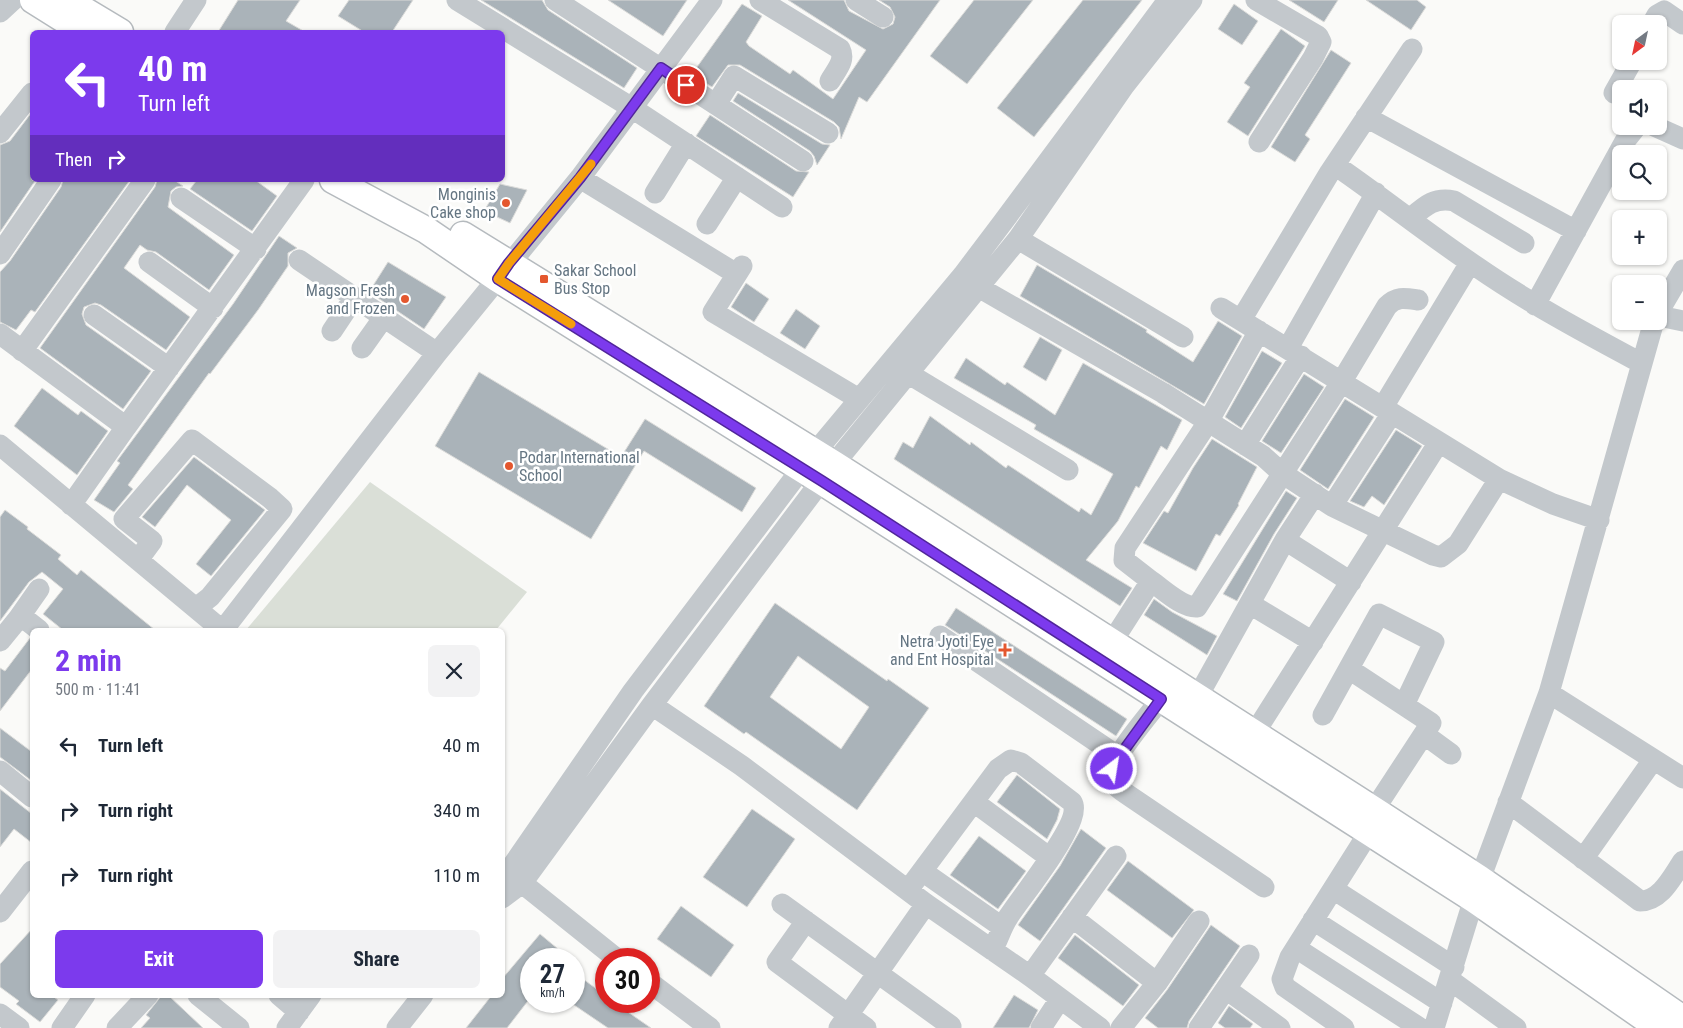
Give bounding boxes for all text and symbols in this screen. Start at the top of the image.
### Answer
north arrow [1612,15,1668,70]
map controls [1612,15,1667,330]
text: 40 m [138,49,207,90]
icon: left [55,50,120,115]
pin [665,64,707,106]
icon: arrive [672,71,700,99]
button: sound [1612,80,1667,135]
text: Turn left [138,91,210,116]
icon: right [102,145,130,173]
button: search [1612,145,1667,200]
text: Then [55,148,92,171]
place label: Monginis Cake shop [430,185,496,222]
marker: Monginis Cake shop [500,197,512,209]
button: + [1612,210,1667,265]
place label: Sakar School Bus Stop [554,261,637,298]
marker: Sakar School Bus Stop [538,273,550,285]
button: − [1612,275,1667,330]
place label: Magson Fresh and Frozen [306,281,395,318]
marker: Magson Fresh and Frozen [399,293,411,305]
place label: Podar International School [519,448,640,485]
marker: Podar International School [503,460,515,472]
place label: Netra Jyoti Eye and Ent Hospital [890,632,994,669]
text: 2 min [55,643,122,678]
marker: Netra Jyoti Eye and Ent Hospital [998,643,1012,657]
button: close [428,645,480,697]
text: 500 m · 11:41 [55,680,141,699]
icon: left [55,732,83,760]
text: Turn left [98,734,163,757]
text: 40 m [443,734,480,757]
position arrow [1085,742,1137,794]
icon: right [55,797,83,825]
text: Turn right [98,799,173,822]
text: 340 m [433,799,480,822]
icon: right [55,862,83,890]
text: Turn right [98,864,173,887]
text: 110 m [433,864,480,887]
button: Exit [55,930,263,988]
button: Share [273,930,480,988]
speed limit sign: 30 [595,948,660,1013]
text: 27 [540,960,565,989]
text: km/h [540,986,565,1000]

